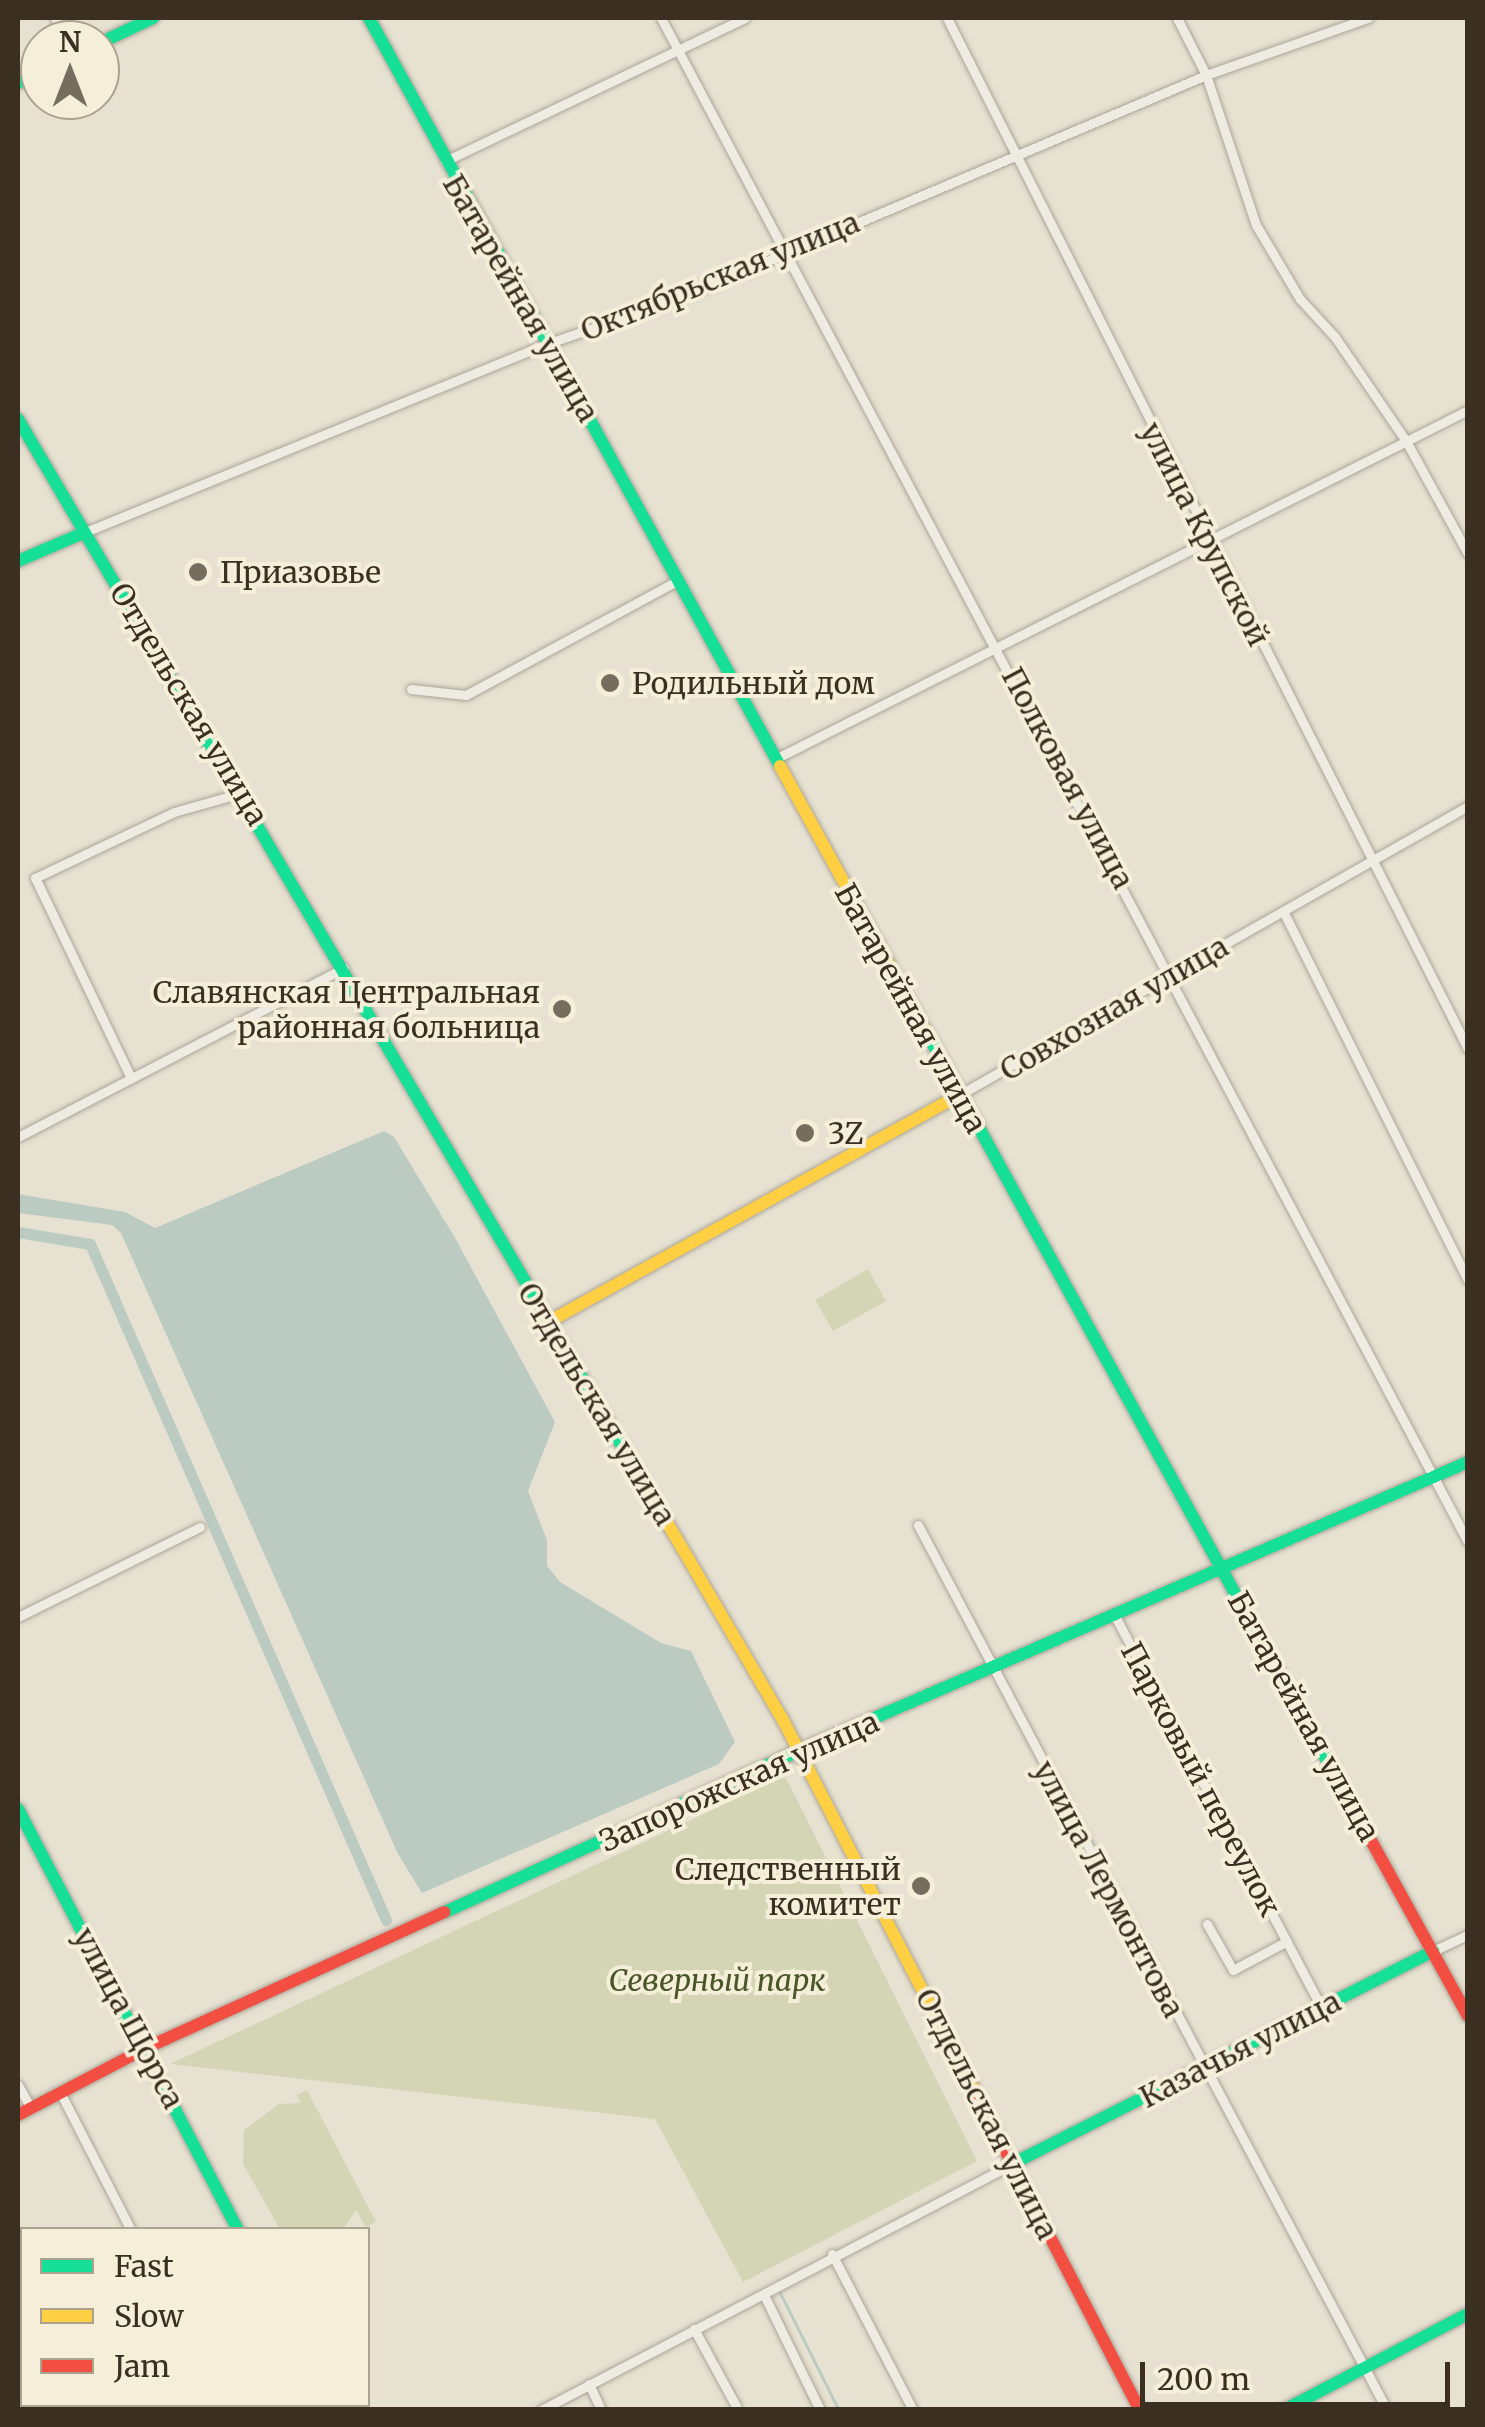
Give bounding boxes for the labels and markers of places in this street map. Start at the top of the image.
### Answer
place label: Приазовье [220,554,381,590]
marker: Приазовье [185,559,211,585]
place label: Родильный дом [632,665,875,701]
marker: Родильный дом [597,670,623,696]
place label: Славянская Центральная районная больница [153,974,540,1044]
marker: Славянская Центральная районная больница [549,996,575,1022]
place label: 3Z [828,1115,864,1151]
marker: 3Z [792,1120,818,1146]
place label: Следственный комитет [675,1851,901,1922]
marker: Следственный комитет [910,1875,932,1897]

